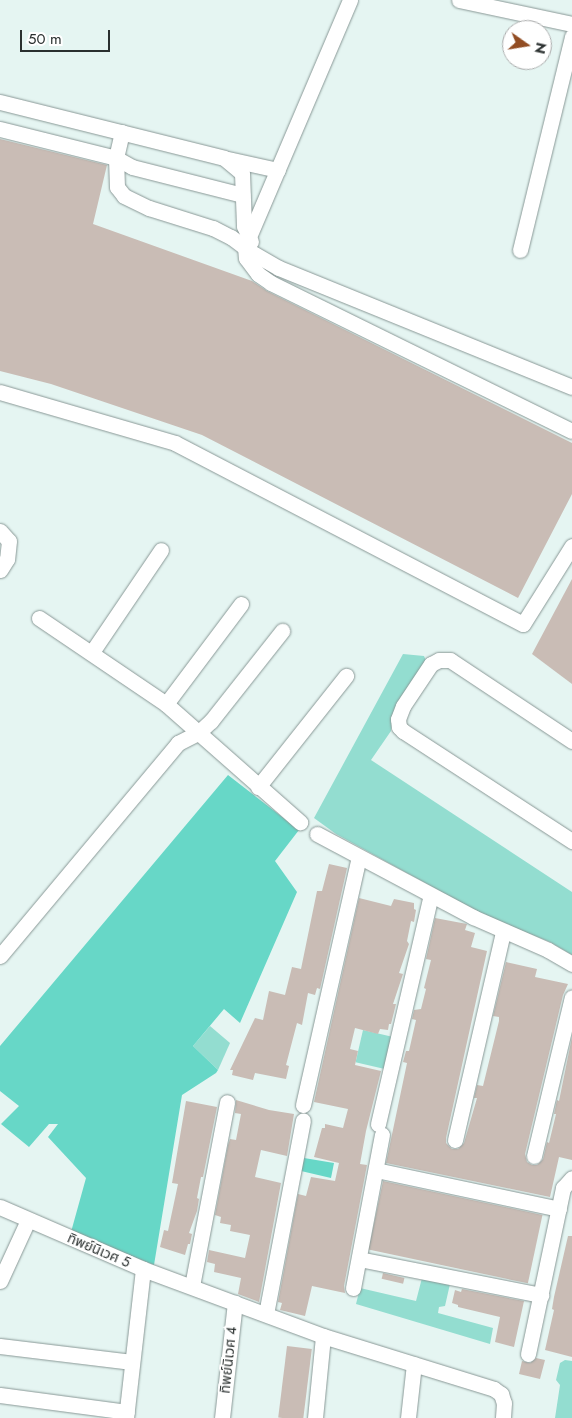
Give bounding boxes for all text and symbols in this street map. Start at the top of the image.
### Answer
scale bar [22,20,112,52]
north arrow [502,20,552,70]
text: 50 m [28,28,62,50]
text: N [530,40,552,56]
street label: ทิพย์นิเวศ 5 [65,1229,133,1271]
street label: ทิพย์นิเวศ 4 [216,1326,240,1394]

